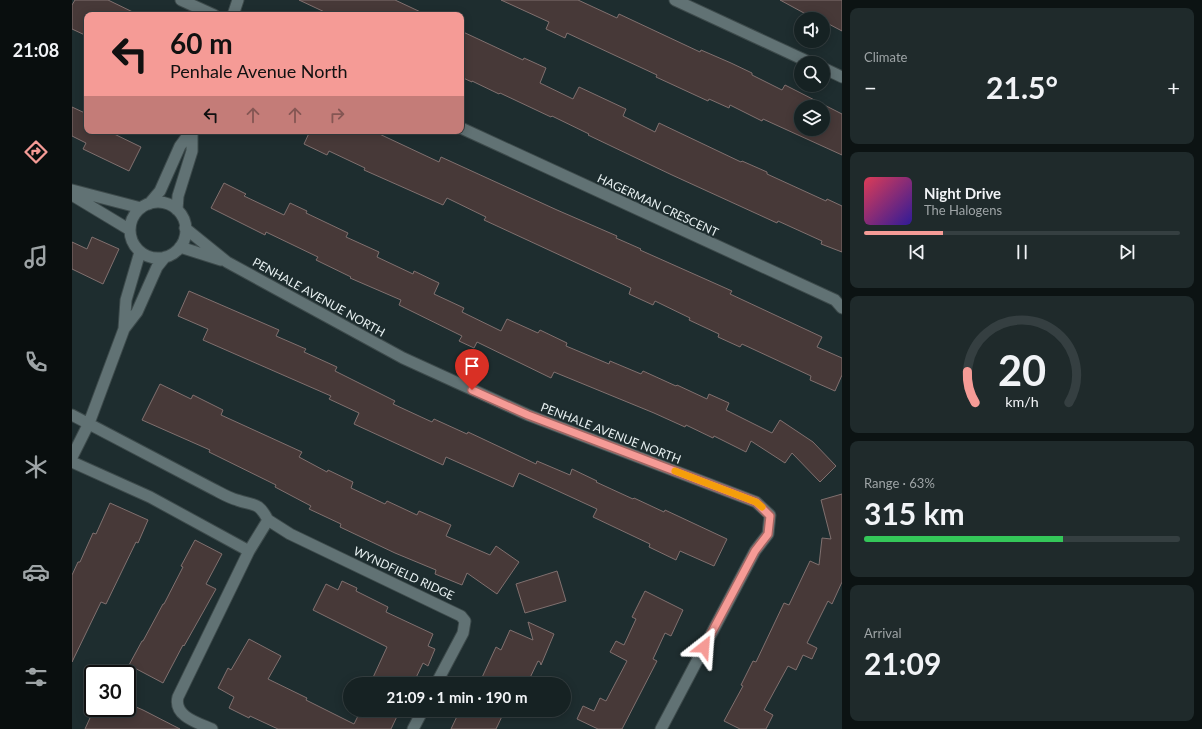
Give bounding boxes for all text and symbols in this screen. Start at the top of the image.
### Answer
map controls [794,12,830,136]
button: sound [794,12,830,48]
text: 60 m [170,26,233,60]
icon: left [104,28,156,80]
text: 21:08 [13,39,59,61]
text: Climate [864,49,907,65]
button: search [794,56,830,92]
text: Penhale Avenue North [170,60,348,82]
text: 21.5° [986,69,1058,105]
text: − [864,74,877,101]
text: + [1167,74,1180,101]
button: layers [794,100,830,136]
icon: left [200,104,222,126]
icon: ahead [242,104,264,126]
icon: ahead [284,104,306,126]
icon: right [326,104,348,126]
icon: directions [22,138,50,166]
street label: HAGERMAN CRESCENT [595,170,721,240]
text: Night Drive [924,184,1001,202]
text: The Halogens [924,202,1002,218]
icon: previous [906,241,928,263]
icon: pause [1011,241,1033,263]
icon: next [1116,241,1138,263]
icon: music [22,243,50,271]
street label: PENHALE AVENUE NORTH [250,254,388,340]
text: 20 [998,344,1046,394]
icon: phone [22,348,50,376]
pin [455,349,489,390]
icon: arrive [461,355,483,377]
text: km/h [1005,392,1039,409]
street label: PENHALE AVENUE NORTH [539,399,683,467]
icon: climate [22,453,50,481]
text: Range · 63% [864,475,935,491]
text: 315 km [864,495,965,531]
street label: WYNDFIELD RIDGE [351,543,457,603]
icon: car [22,558,50,586]
text: Arrival [864,625,901,641]
position arrow [683,626,725,668]
text: 21:09 [864,645,941,681]
icon: filters [22,663,50,691]
speed limit sign: 30 [84,665,136,717]
text: 21:09 · 1 min · 190 m [387,688,527,706]

